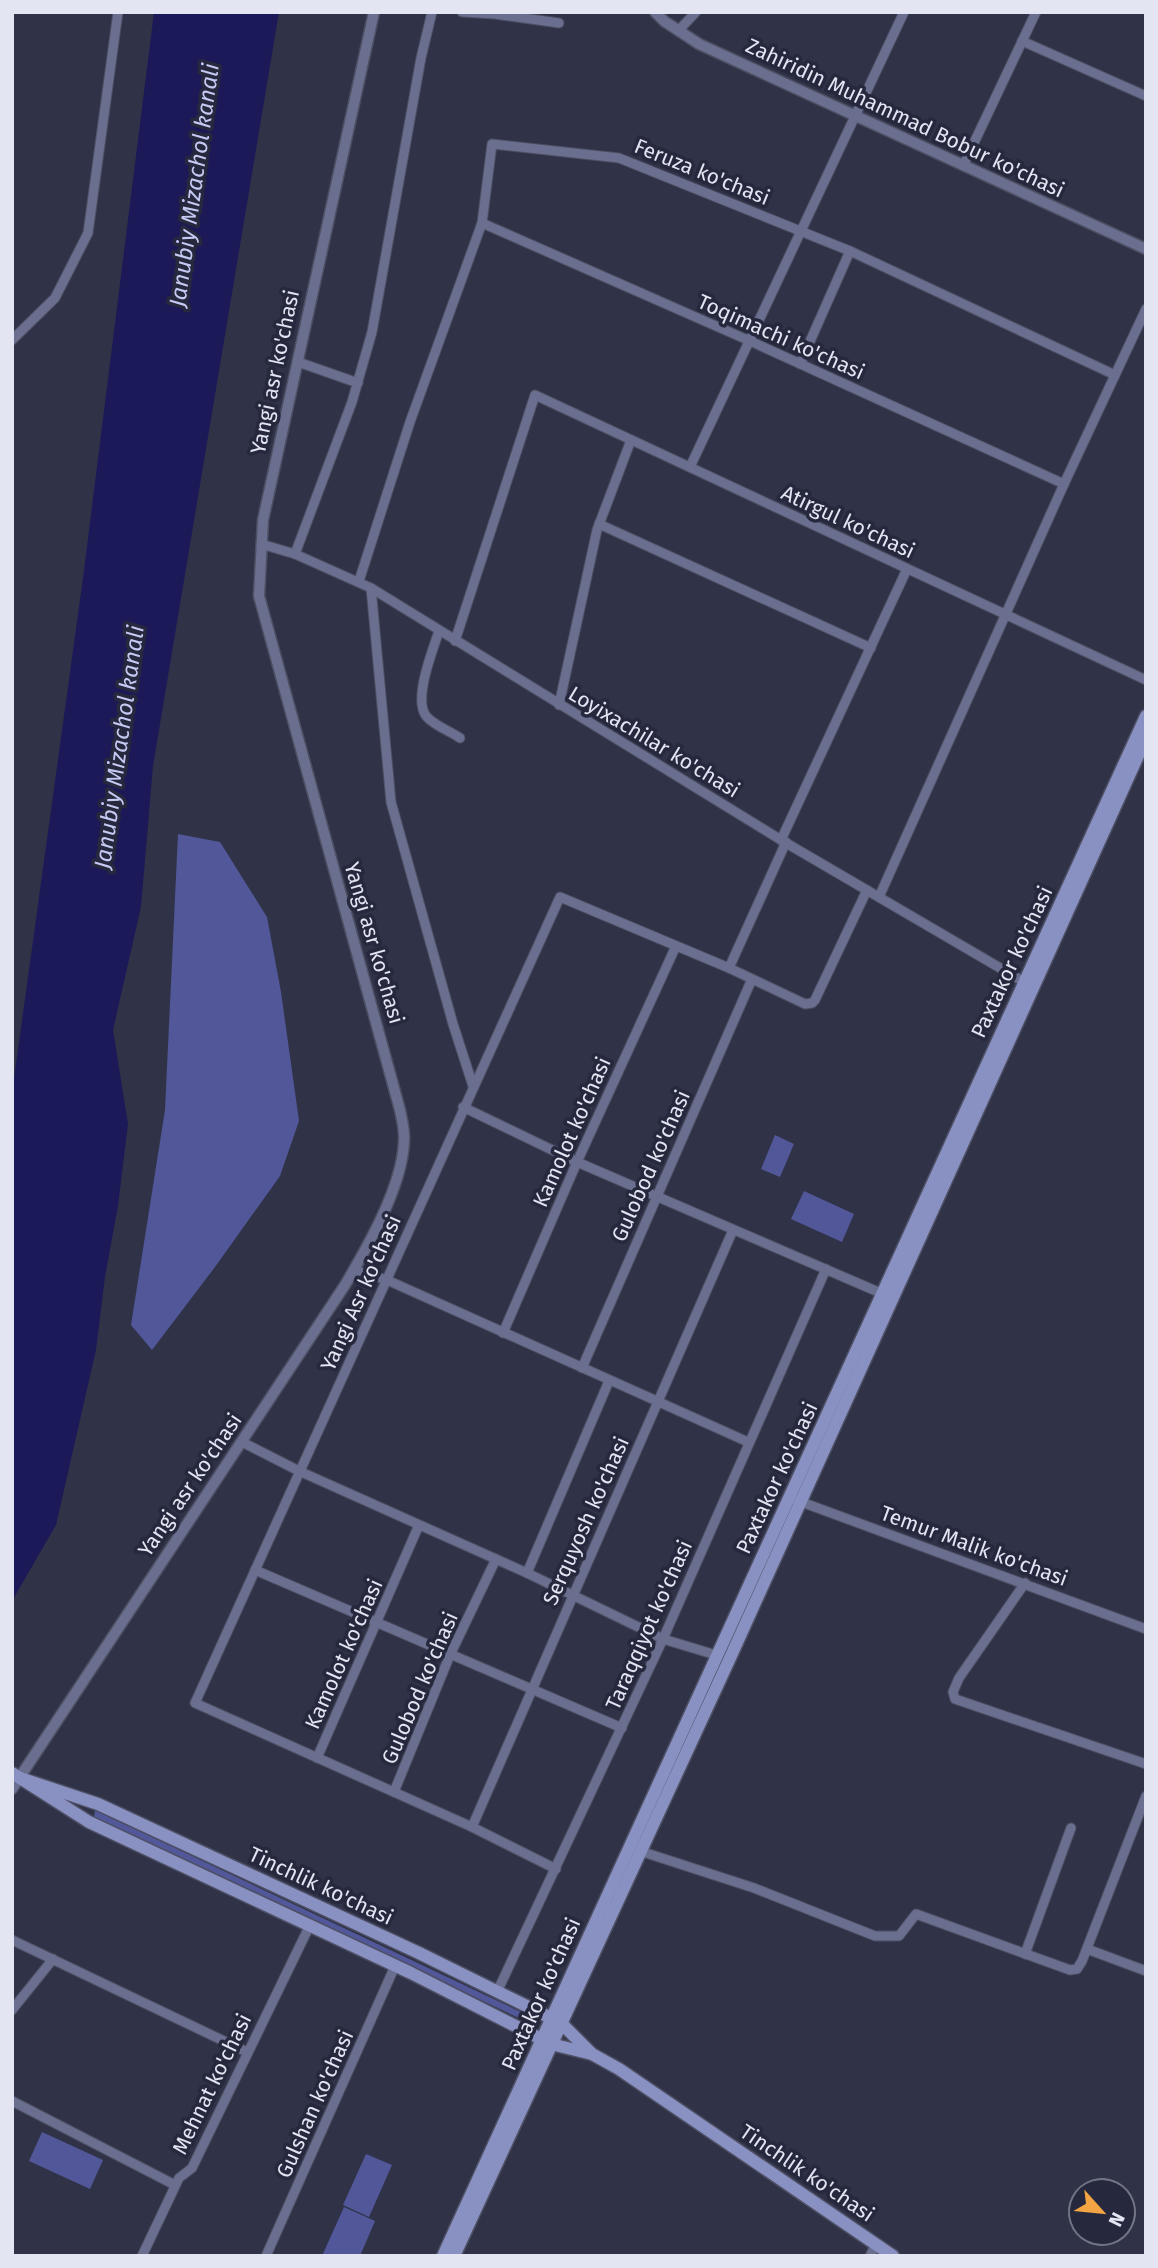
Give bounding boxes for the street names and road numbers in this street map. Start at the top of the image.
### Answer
street label: Zahiridin Muhammad Bobur ko'chasi [742,33,1068,203]
street label: Feruza ko'chasi [631,133,773,211]
street label: Yangi asr ko'chasi [245,288,305,456]
street label: Toqimachi ko'chasi [693,289,869,385]
street label: Atirgul ko'chasi [777,480,919,564]
street label: Loyixachilar ko'chasi [564,681,744,803]
street label: Yangi asr ko'chasi [338,859,410,1027]
street label: Paxtakor ko'chasi [965,882,1059,1042]
street label: Kamolot ko'chasi [527,1053,617,1211]
street label: Gulobod ko'chasi [606,1086,696,1246]
street label: Yangi Asr ko'chasi [315,1211,407,1375]
street label: Paxtakor ko'chasi [730,1398,824,1558]
street label: Yangi asr ko'chasi [133,1408,247,1562]
street label: Serquyosh ko'chasi [537,1433,635,1609]
street label: Temur Malik ko'chasi [877,1500,1071,1592]
street label: Taraqqiyot ko'chasi [600,1536,698,1714]
street label: Kamolot ko'chasi [299,1575,389,1733]
street label: Gulobod ko'chasi [376,1608,464,1768]
street label: Tinchlik ko'chasi [245,1841,397,1931]
street label: Paxtakor ko'chasi [496,1914,586,2074]
street label: Mehnat ko'chasi [167,2009,257,2159]
street label: Gulshan ko'chasi [271,2026,359,2182]
street label: Tinchlik ko'chasi [735,2119,879,2227]

